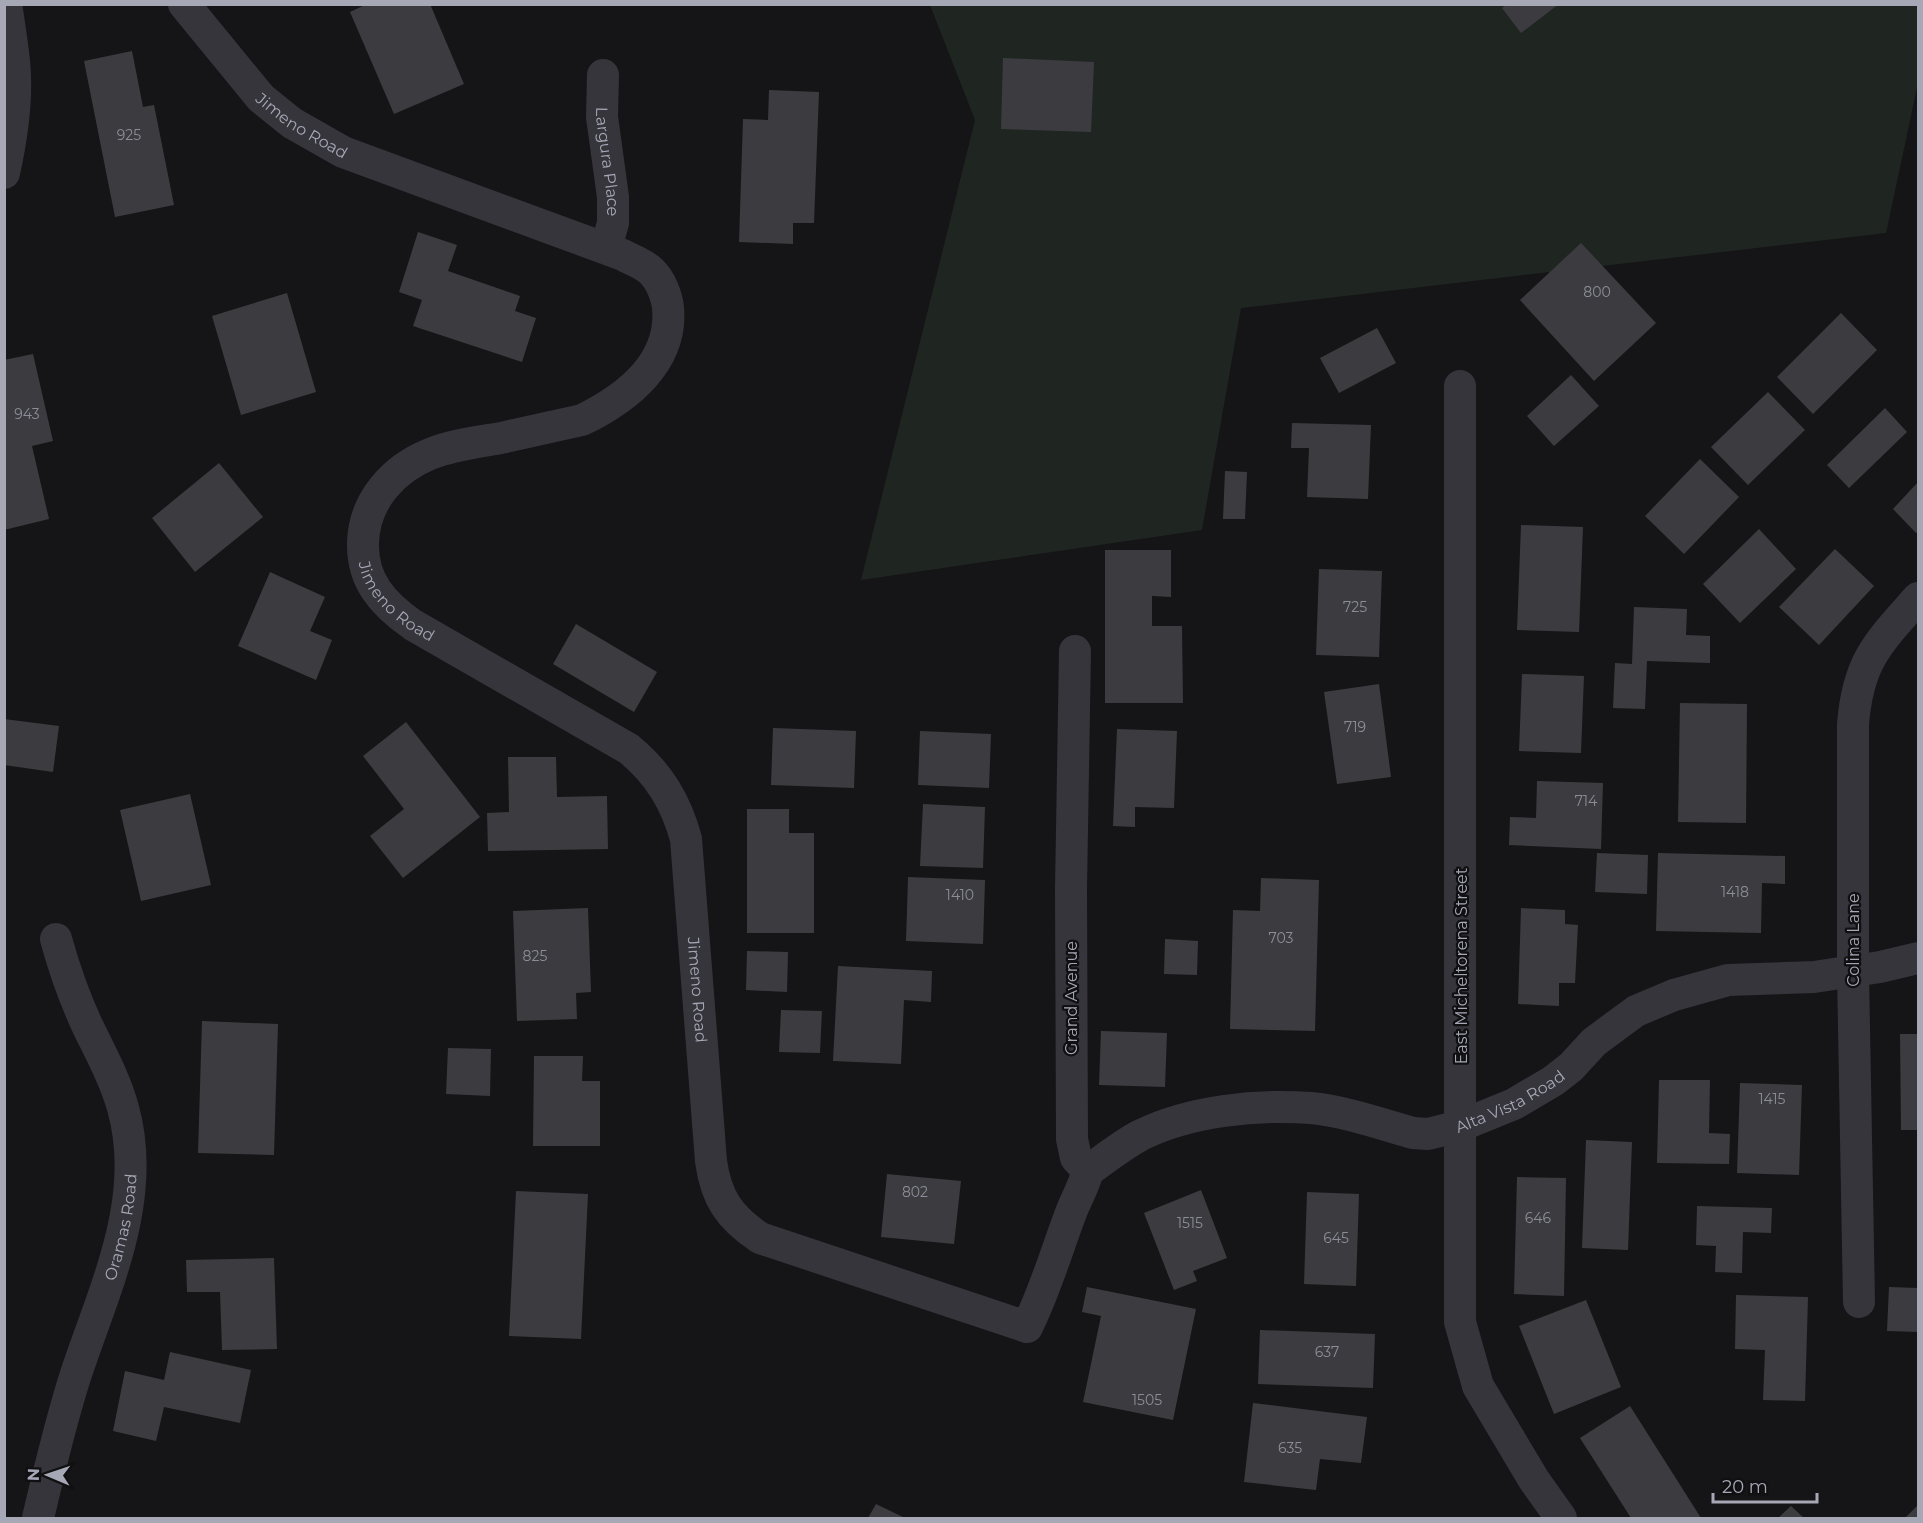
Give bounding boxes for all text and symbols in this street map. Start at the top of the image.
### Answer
street label: Jimeno Road [251,88,351,163]
street label: Largura Place [592,107,622,216]
house number: 925 [117,126,141,144]
house number: 800 [1583,283,1611,301]
house number: 943 [14,405,40,423]
street label: Jimeno Road [354,558,438,645]
house number: 725 [1343,598,1367,616]
house number: 719 [1344,718,1366,736]
house number: 714 [1575,792,1598,810]
street label: East Micheltorena Street [1452,867,1471,1064]
house number: 1418 [1721,883,1749,901]
house number: 1410 [946,886,974,904]
street label: Colina Lane [1844,893,1863,987]
house number: 703 [1269,929,1294,947]
street label: Jimeno Road [684,935,711,1043]
street label: Grand Avenue [1062,941,1081,1055]
house number: 825 [523,947,547,965]
street label: Alta Vista Road [1453,1066,1569,1137]
house number: 1415 [1759,1090,1786,1108]
street label: Oramas Road [100,1173,141,1283]
house number: 802 [902,1183,928,1201]
house number: 646 [1525,1209,1552,1227]
house number: 1515 [1177,1214,1203,1232]
house number: 645 [1323,1229,1349,1247]
house number: 637 [1315,1343,1339,1361]
house number: 1505 [1132,1391,1162,1409]
house number: 635 [1278,1439,1302,1457]
north arrow [18,1445,78,1505]
scale bar [1713,1466,1816,1504]
text: N [24,1468,43,1481]
text: 20 m [1722,1476,1768,1498]

